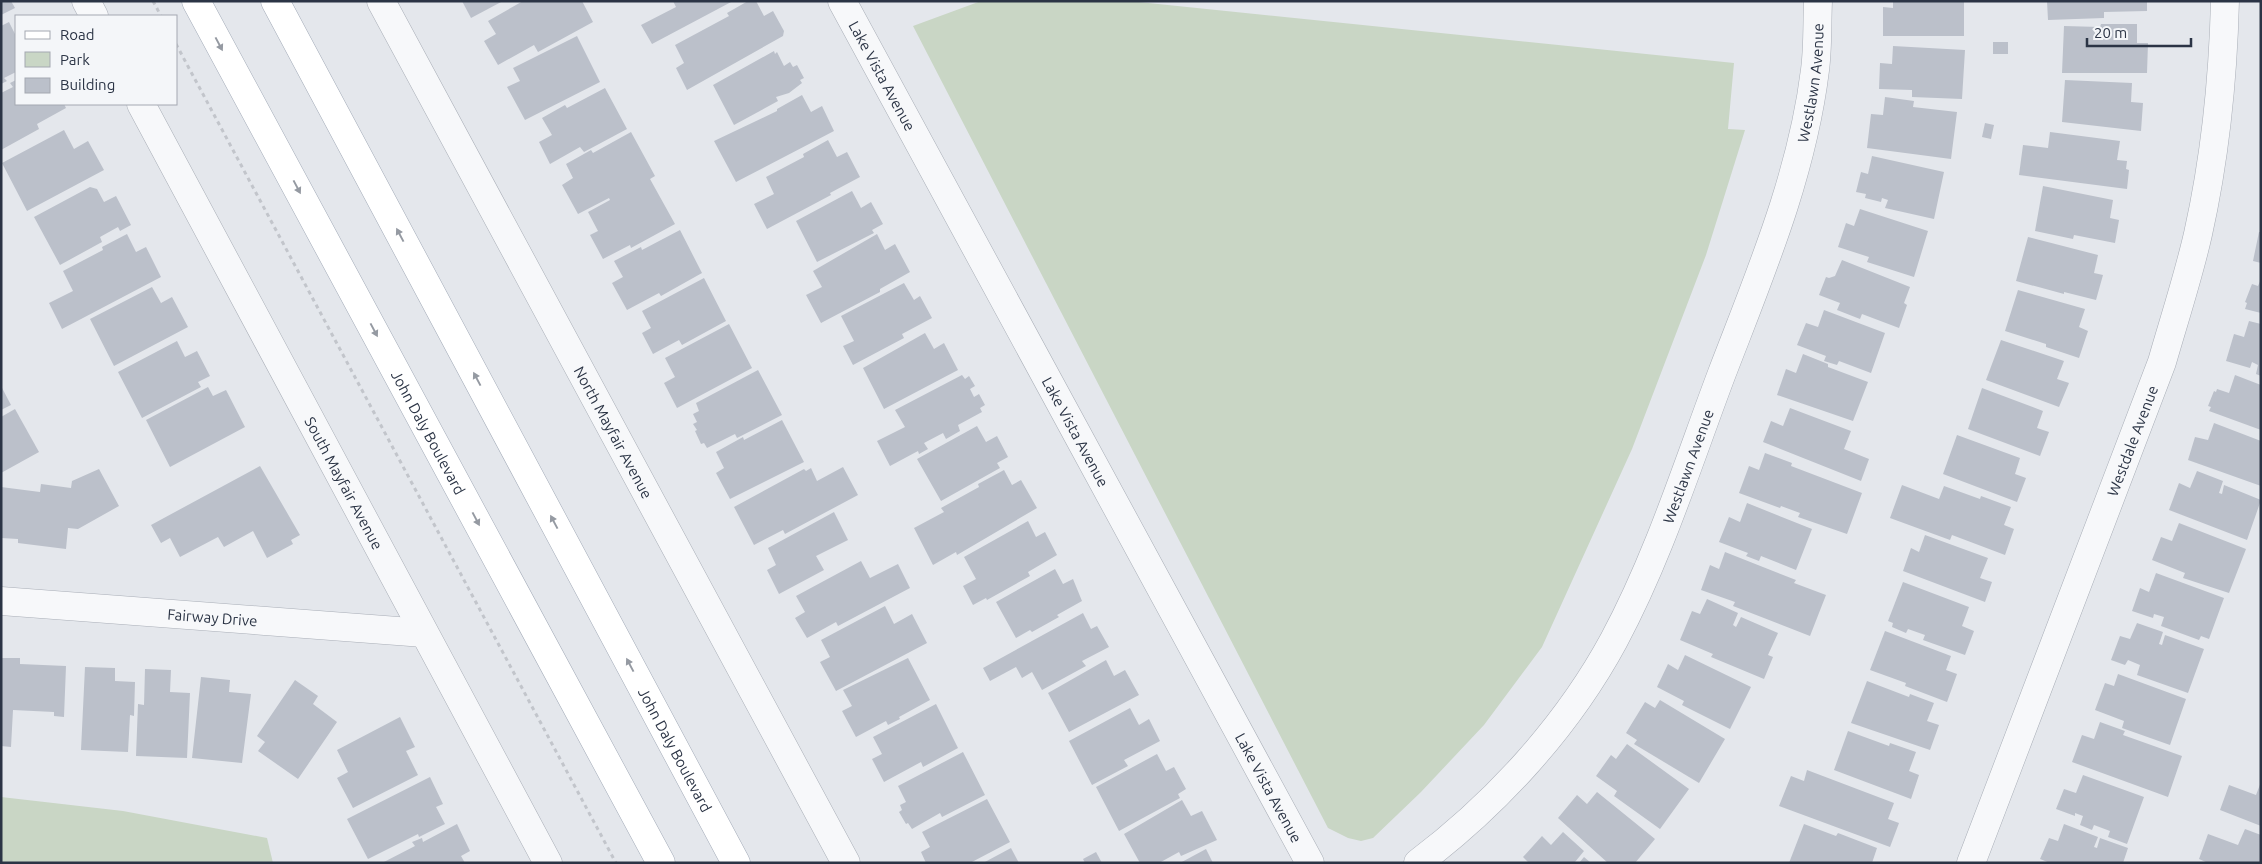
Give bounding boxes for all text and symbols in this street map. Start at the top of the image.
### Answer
legend [15,15,178,105]
scale bar [2087,15,2191,47]
street label: Lake Vista Avenue [846,18,919,133]
street label: Westlawn Avenue [1794,23,1826,144]
text: 20 m [2094,24,2127,41]
text: Road [60,26,95,43]
one-way arrow [215,37,223,51]
text: Park [60,51,90,68]
text: Building [60,76,115,93]
one-way arrow [292,180,301,194]
one-way arrow [396,228,404,243]
one-way arrow [370,323,378,337]
street label: North Mayfair Avenue [571,363,656,501]
street label: John Daly Boulevard [388,367,469,497]
one-way arrow [473,372,481,386]
street label: Lake Vista Avenue [1039,374,1112,489]
street label: Westdale Avenue [2103,383,2161,498]
street label: Westlawn Avenue [1659,407,1716,526]
street label: South Mayfair Avenue [302,414,387,552]
one-way arrow [472,512,480,527]
one-way arrow [549,515,558,529]
street label: Fairway Drive [167,605,258,629]
one-way arrow [626,658,634,673]
street label: John Daly Boulevard [635,685,715,815]
street label: Lake Vista Avenue [1232,730,1306,845]

